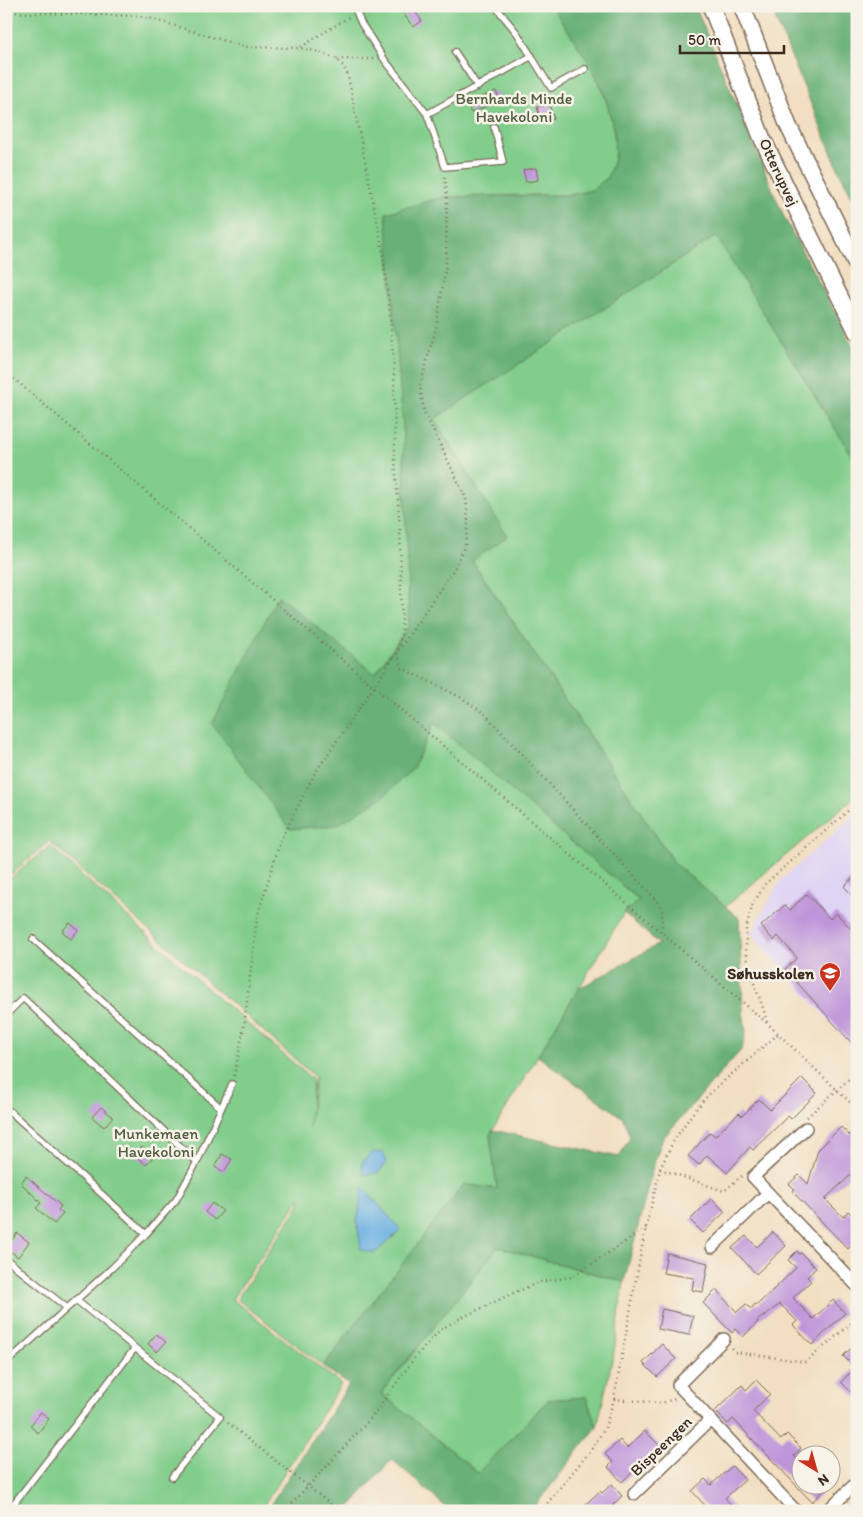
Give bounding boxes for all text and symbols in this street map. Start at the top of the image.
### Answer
scale bar [680,22,784,54]
text: 50 m [688,31,721,49]
park label: Bernhards Minde Havekoloni [456,89,572,126]
street label: Otterupvej [755,135,803,209]
school or university icon: Søhusskolen [818,961,842,992]
place label: Søhusskolen [727,964,815,983]
park label: Munkemaen Havekoloni [114,1124,198,1161]
street label: Bispeengen [626,1412,696,1480]
north arrow [790,1444,840,1494]
text: N [815,1470,832,1490]

